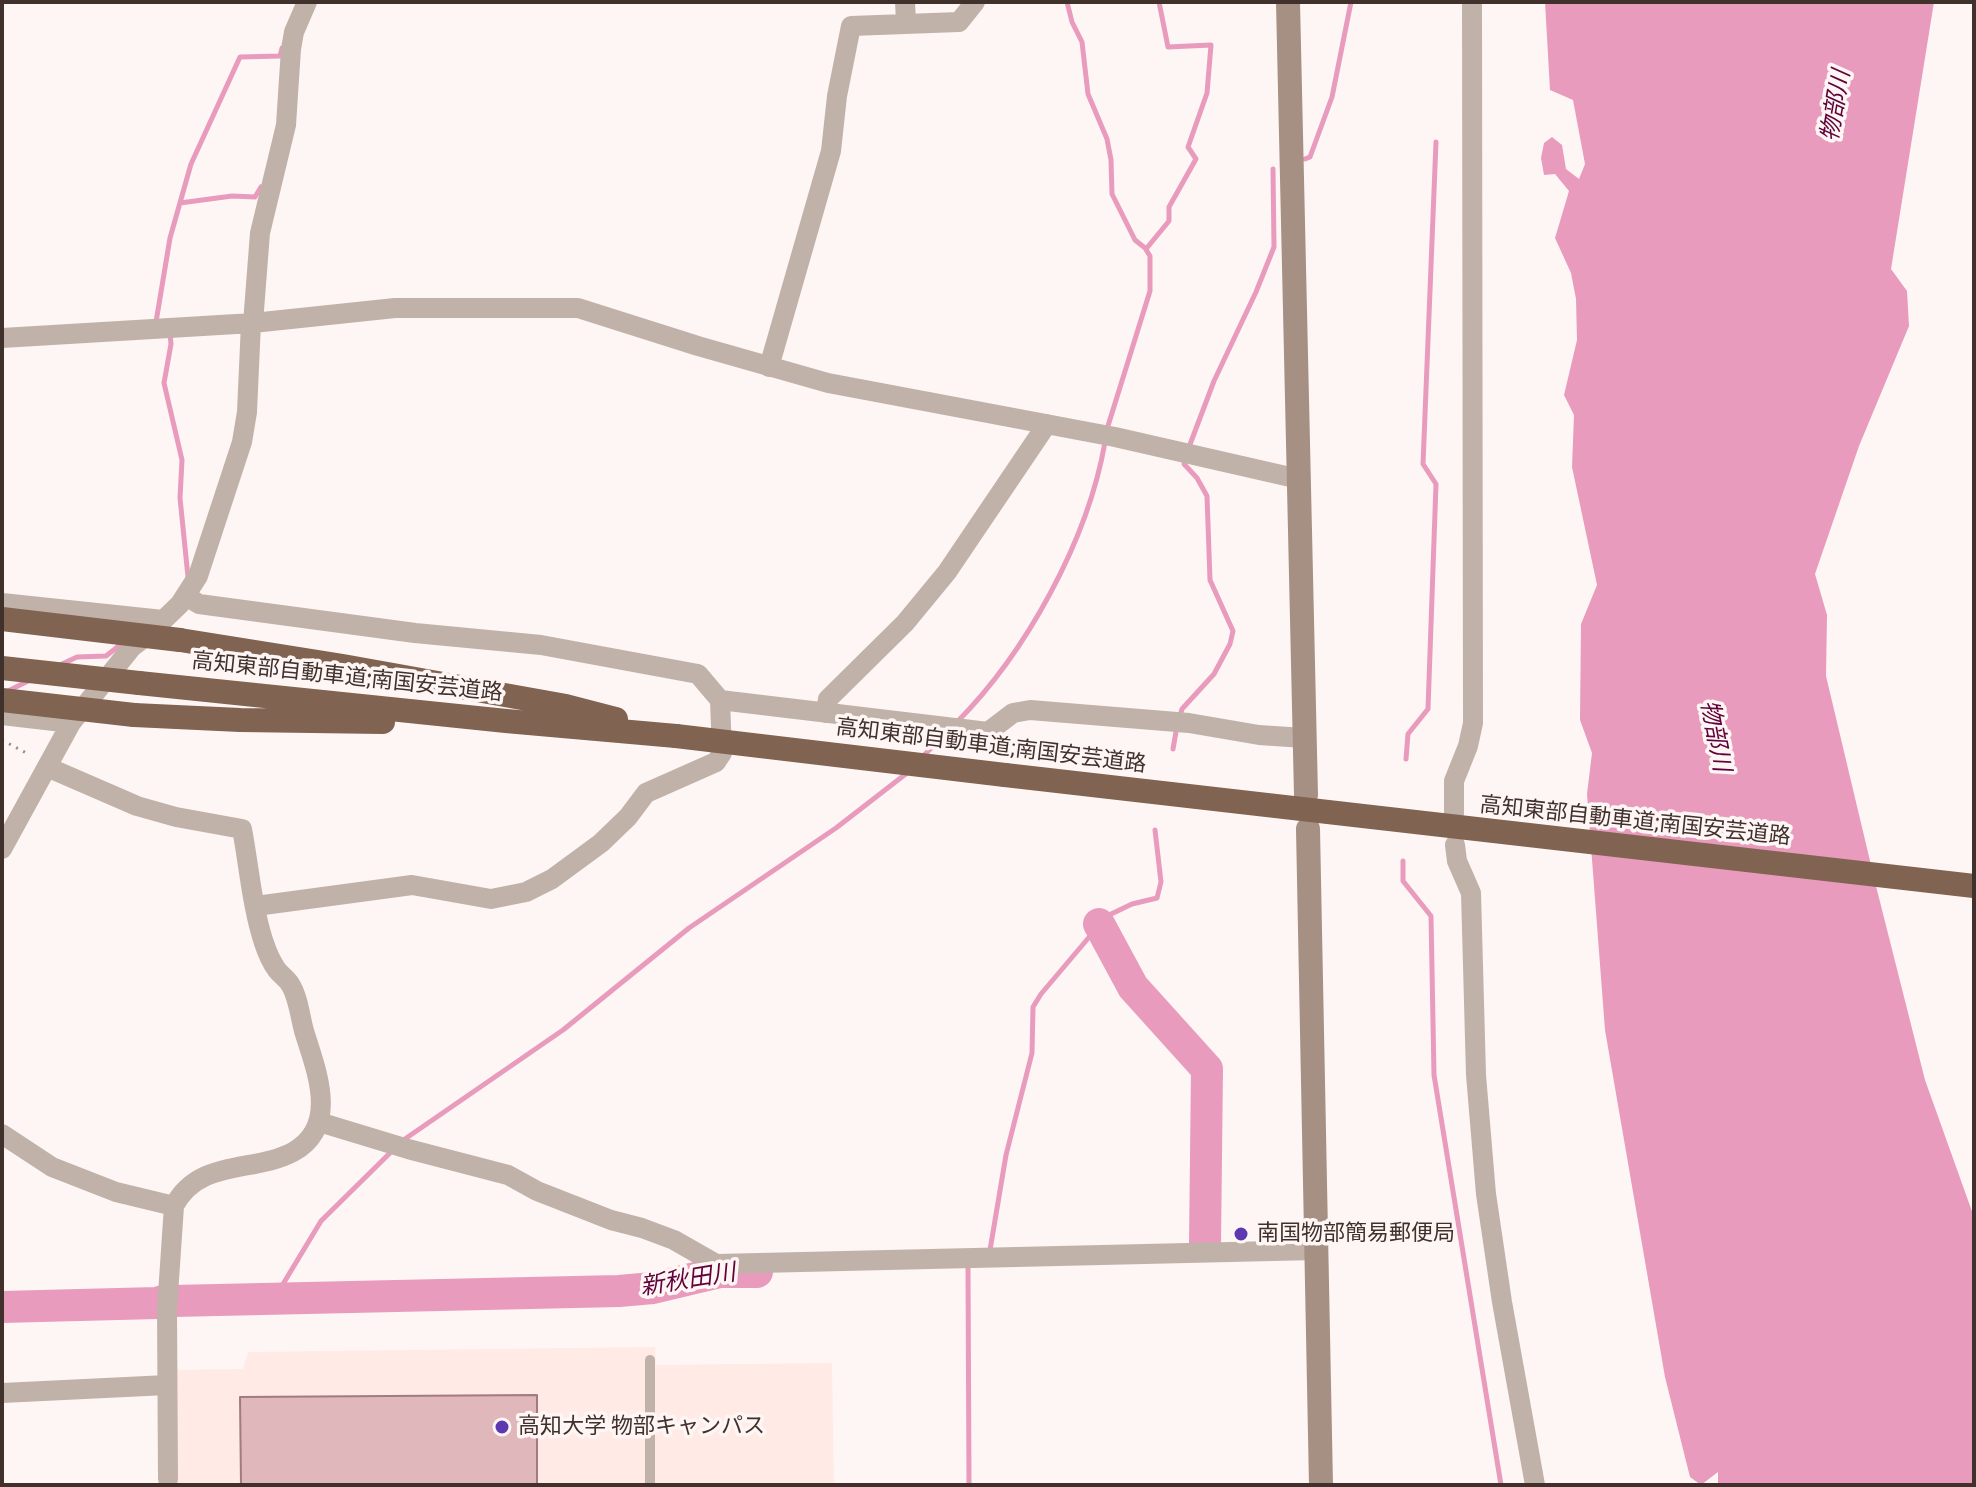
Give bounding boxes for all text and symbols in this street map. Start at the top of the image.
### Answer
water label: 物部川 [1817,68,1857,144]
street label: 高知東部自動車道;南国安芸道路 [190,649,504,707]
water label: 物部川 [1693,698,1735,774]
street label: 高知東部自動車道;南国安芸道路 [834,715,1148,779]
street label: 高知東部自動車道;南国安芸道路 [1478,793,1792,851]
place label: 南国物部簡易郵便局 [1257,1221,1455,1247]
marker: 南国物部簡易郵便局 [1232,1225,1250,1243]
water label: 新秋田川 [638,1259,738,1303]
place label: 高知大学 物部キャンパス [518,1414,765,1440]
marker: 高知大学 物部キャンパス [493,1418,511,1436]

